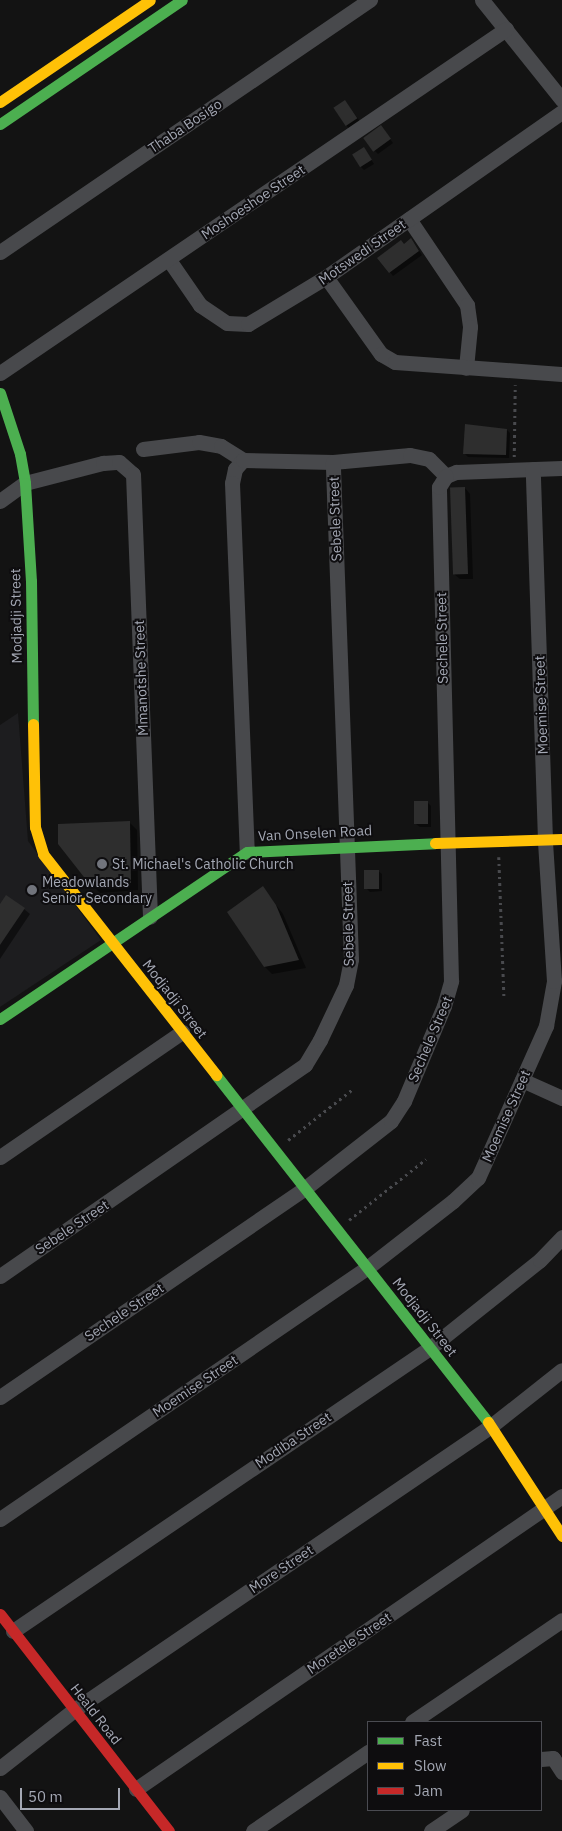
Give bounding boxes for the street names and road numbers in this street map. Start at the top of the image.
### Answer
street label: Thaba Bosigo [145,95,225,157]
street label: Moshoeshoe Street [198,161,308,243]
street label: Motswedi Street [315,216,409,288]
street label: Sebele Street [325,476,345,562]
street label: Modjadji Street [7,568,25,664]
street label: Sechele Street [433,592,451,684]
street label: Mmanotshe Street [131,620,151,736]
street label: Moemise Street [531,655,551,755]
street label: Van Onselen Road [258,822,372,844]
street label: Sebele Street [339,881,357,967]
street label: Modjadji Street [139,956,211,1042]
street label: Sechele Street [404,994,456,1084]
street label: Moemise Street [478,1067,534,1165]
street label: Sebele Street [32,1196,112,1258]
street label: Modjadji Street [389,1274,461,1360]
street label: Sechele Street [81,1279,167,1345]
street label: Moemise Street [149,1351,241,1421]
street label: Modiba Street [252,1408,334,1472]
street label: More Street [246,1541,316,1597]
street label: Moretele Street [304,1609,394,1677]
street label: Heald Road [67,1680,125,1748]

